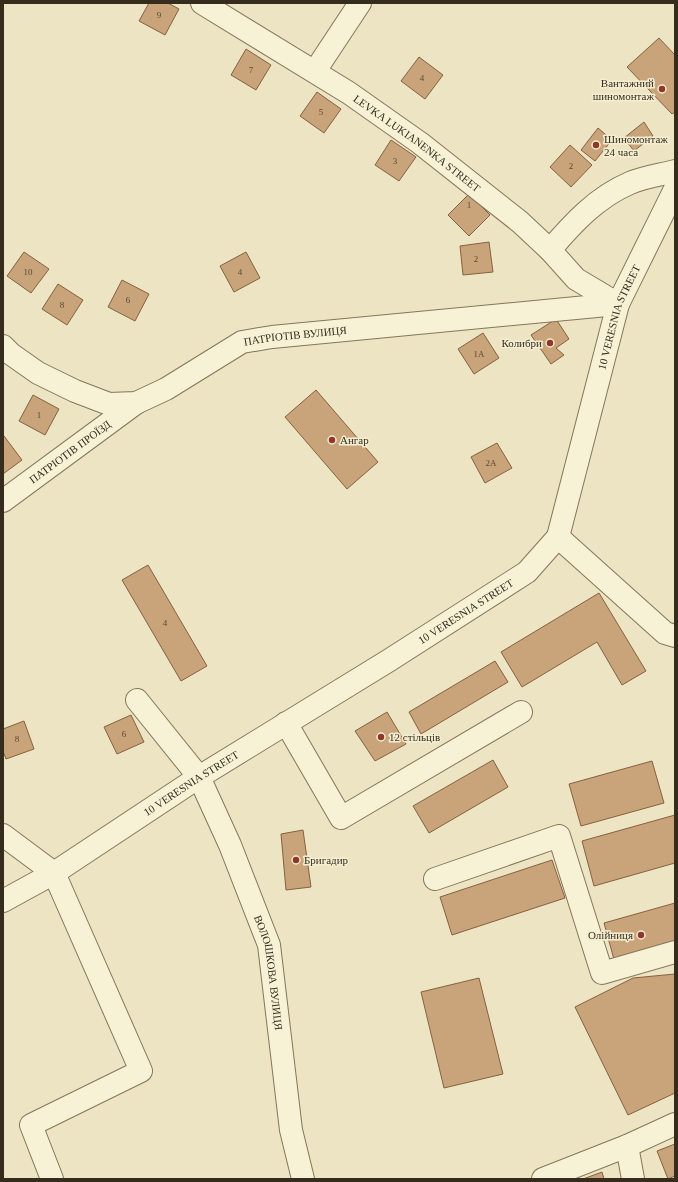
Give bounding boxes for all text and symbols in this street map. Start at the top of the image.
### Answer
house number: 9 [157,10,162,20]
house number: 7 [249,65,254,75]
house number: 4 [420,73,425,83]
place label: Вантажний шиномонтаж [593,77,654,102]
marker: Вантажний шиномонтаж [657,84,667,94]
street label: LEVKA LUKIANENKA STREET [351,92,483,194]
house number: 5 [319,107,324,117]
place label: Шиномонтаж 24 часа [604,133,668,158]
marker: Шиномонтаж 24 часа [591,140,601,150]
house number: 3 [393,156,398,166]
house number: 2 [569,161,573,171]
house number: 1 [467,200,471,210]
house number: 2 [474,254,478,264]
street label: 10 VERESNIA STREET [595,263,643,371]
house number: 10 [24,267,33,277]
house number: 4 [238,267,243,277]
house number: 6 [126,295,131,305]
house number: 8 [60,300,65,310]
street label: ПАТРІОТІВ ВУЛИЦЯ [243,324,348,348]
place label: Колибри [501,337,542,349]
marker: Колибри [545,338,555,348]
house number: 1А [474,349,485,359]
house number: 1 [37,410,41,420]
street label: ПАТРІОТІВ ПРОЇЗД [27,418,113,486]
place label: Ангар [340,434,369,446]
marker: Ангар [327,435,337,445]
house number: 2А [486,458,497,468]
street label: 10 VERESNIA STREET [416,576,516,646]
house number: 4 [163,618,168,628]
house number: 6 [122,729,127,739]
place label: 12 стільців [389,731,440,743]
marker: 12 стільців [376,732,386,742]
house number: 8 [15,734,20,744]
street label: 10 VERESNIA STREET [141,748,241,818]
place label: Бригадир [304,854,349,866]
marker: Бригадир [291,855,301,865]
street label: ВОЛОШКОВА ВУЛИЦЯ [252,913,285,1032]
place label: Олійниця [588,929,633,941]
marker: Олійниця [636,930,646,940]

